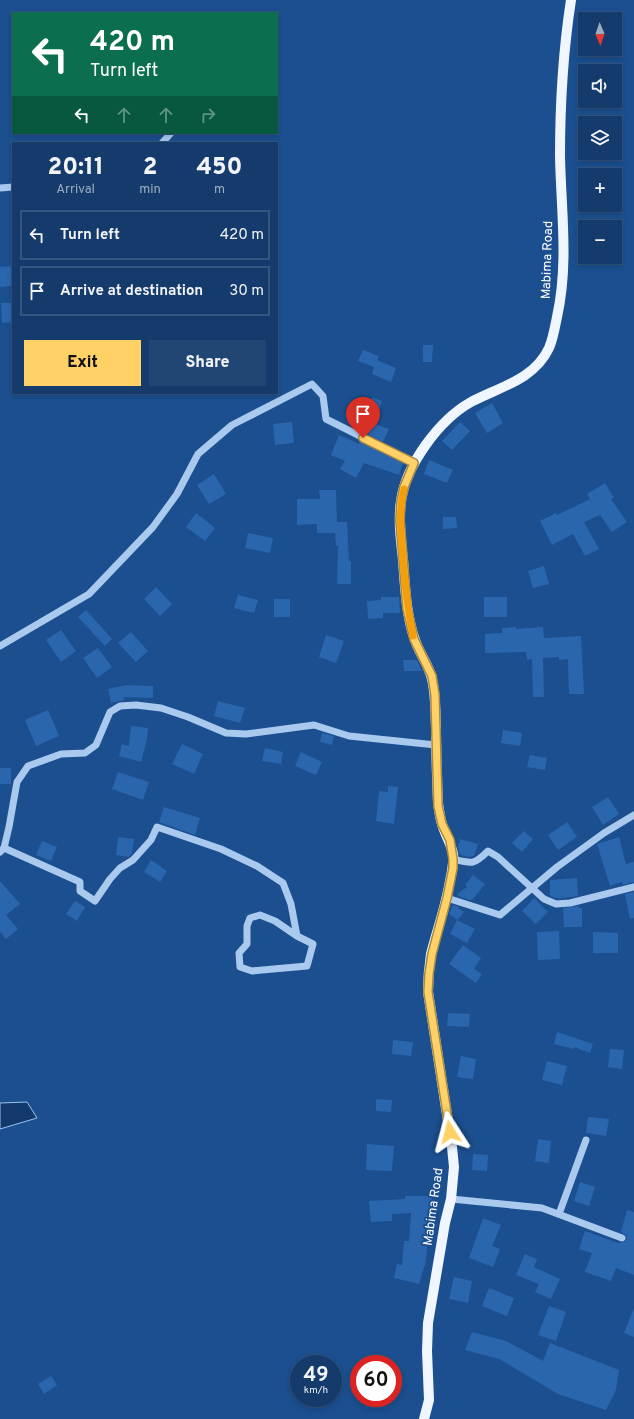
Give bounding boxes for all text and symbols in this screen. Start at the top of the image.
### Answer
north arrow [578,12,622,56]
map controls [578,12,622,264]
text: 420 m [90,25,175,61]
icon: left [24,28,76,80]
text: Turn left [90,60,158,83]
button: sound [578,64,622,108]
icon: left [71,104,93,126]
icon: ahead [113,104,135,126]
icon: ahead [155,104,177,126]
icon: right [197,104,219,126]
button: layers [578,116,622,160]
text: 20:11 [48,153,104,183]
text: 2 [143,153,157,183]
text: 450 [196,153,242,183]
button: + [578,168,622,212]
text: Arrival [56,182,95,198]
text: min [139,182,161,198]
text: m [214,182,225,198]
street label: Mabima Road [539,220,557,300]
button: − [578,220,622,264]
icon: left [26,224,48,246]
text: Turn left [60,226,120,245]
text: 420 m [220,226,264,245]
icon: arrive [26,280,48,302]
text: Arrive at destination [60,282,203,301]
text: 30 m [229,282,264,301]
button: Exit [24,340,141,386]
button: Share [149,340,266,386]
pin [346,397,380,438]
icon: arrive [352,403,374,425]
position arrow [429,1111,471,1153]
street label: Mabima Road [421,1167,447,1247]
speed limit sign: 60 [350,1355,402,1407]
text: 49 [303,1363,329,1389]
text: km/h [304,1384,328,1397]

